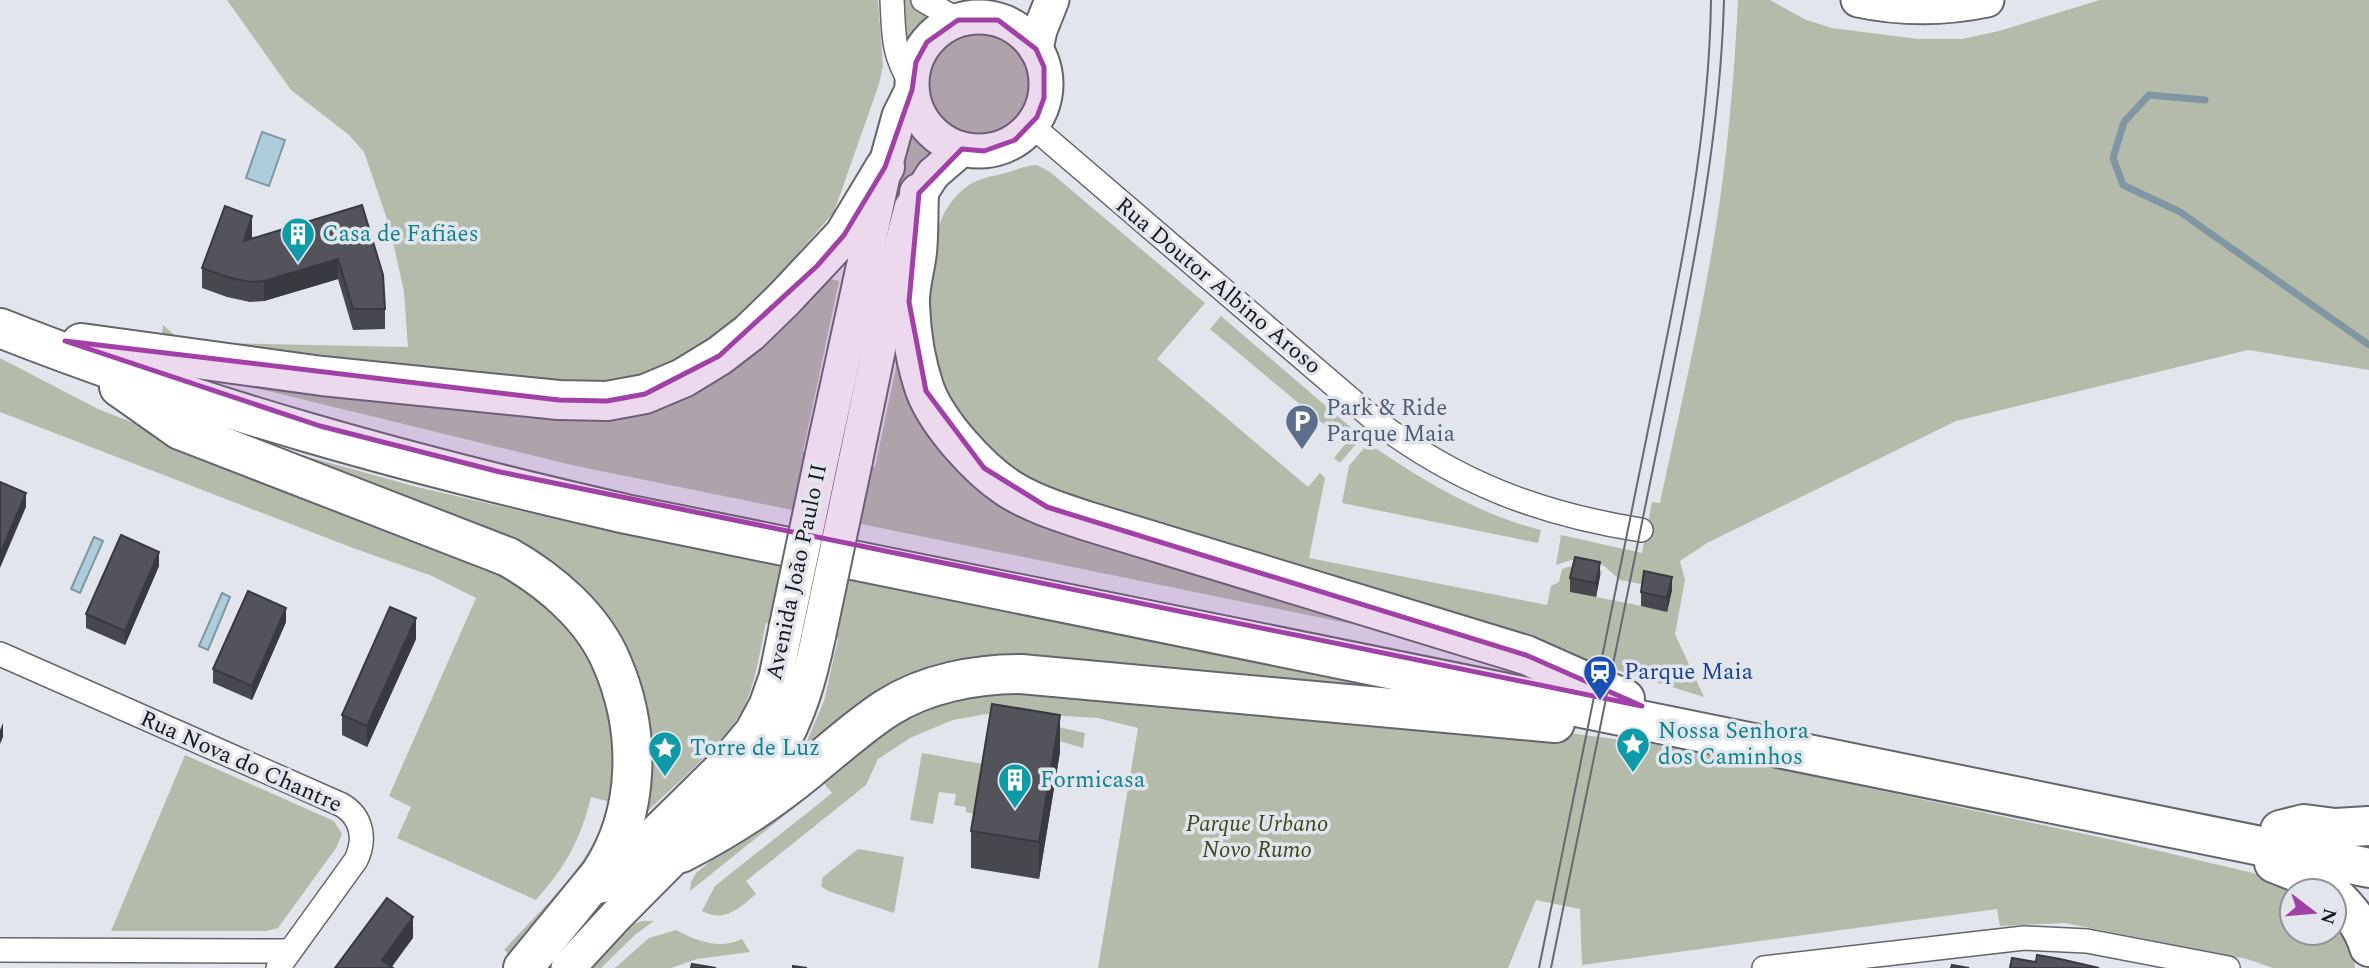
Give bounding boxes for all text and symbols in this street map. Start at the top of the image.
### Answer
street label: Rua Doutor Albino Aroso [1107,189,1329,383]
building icon: Casa de Fafiães [279,215,317,264]
place label: Casa de Fafiães [322,217,479,252]
place label: Park & Ride Parque Maia [1326,391,1455,452]
parking icon: Park & Ride Parque Maia [1283,402,1321,451]
street label: Avenida João Paulo II [757,461,837,683]
station icon: Parque Maia [1581,653,1619,702]
place label: Parque Maia [1624,655,1753,690]
street label: Rua Nova do Chantre [134,702,348,822]
place label: Nossa Senhora dos Caminhos [1658,714,1809,775]
place icon: Nossa Senhora dos Caminhos [1614,725,1652,774]
place icon: Torre de Luz [646,729,684,778]
place label: Torre de Luz [690,731,820,766]
building icon: Formicasa [996,761,1034,810]
place label: Formicasa [1040,763,1145,798]
park label: Parque Urbano Novo Rumo [1186,807,1328,868]
north arrow [2278,877,2348,947]
text: N [2312,905,2344,928]

